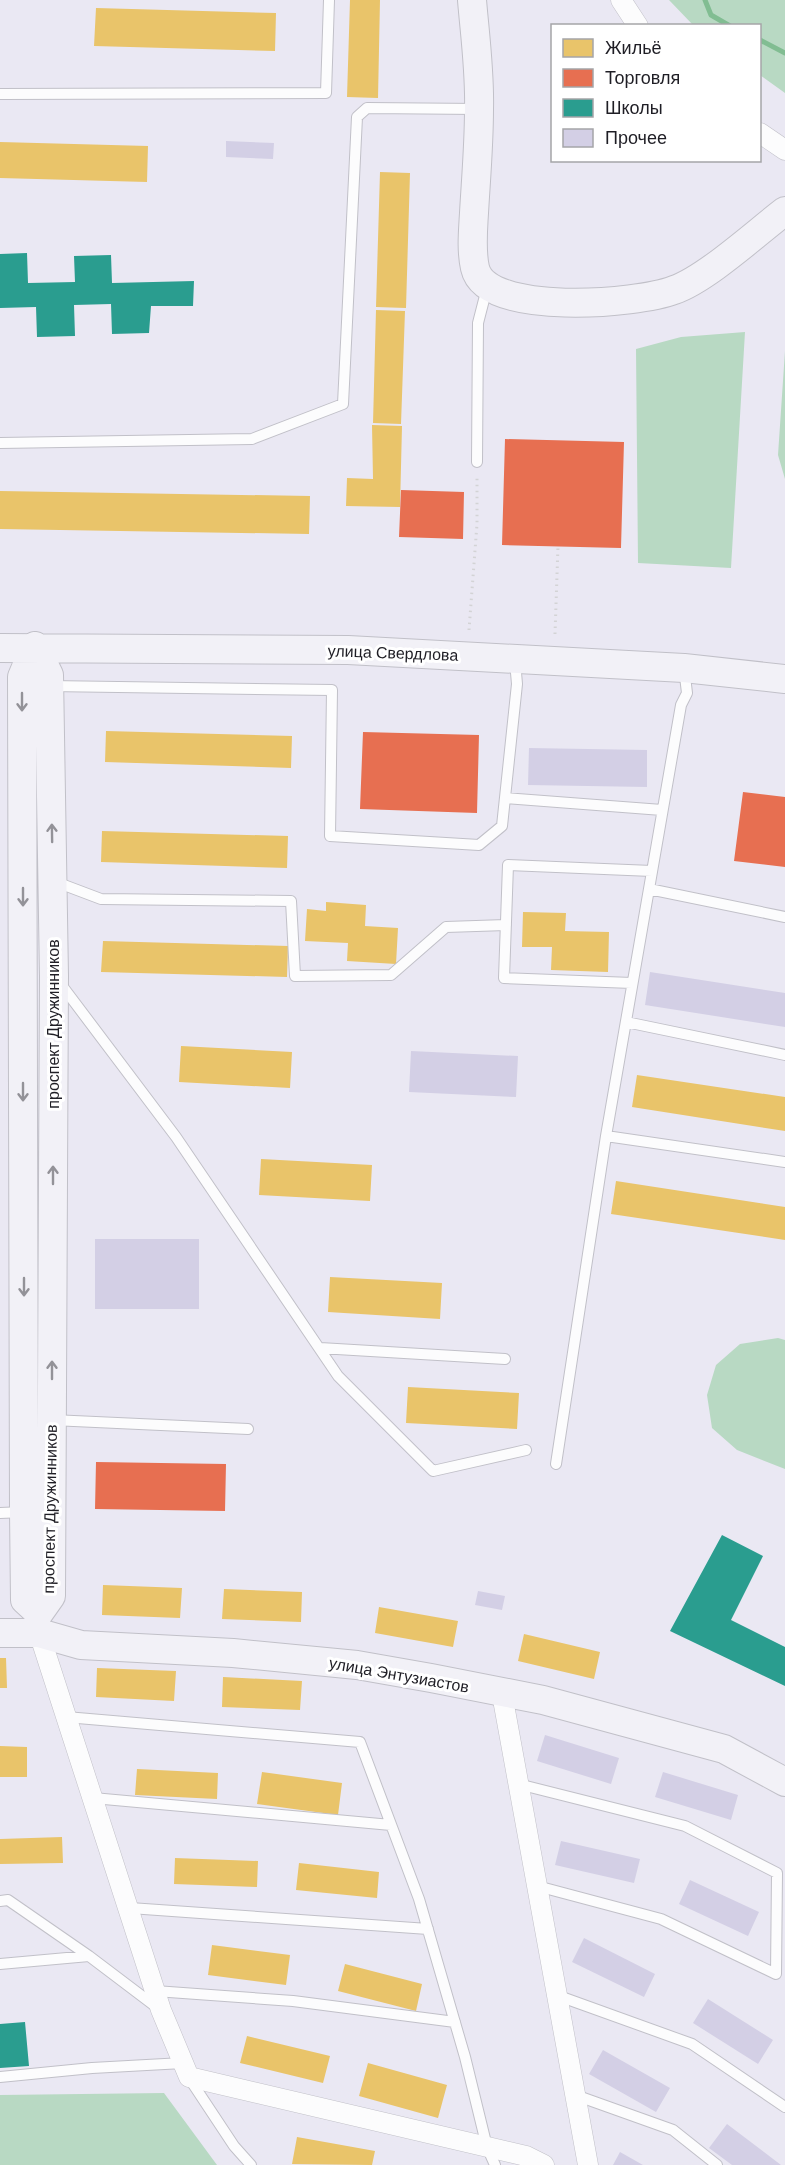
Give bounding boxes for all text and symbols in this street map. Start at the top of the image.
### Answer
legend [551,24,761,162]
text: Жильё [605,36,662,60]
text: Торговля [605,66,680,90]
text: Школы [605,96,663,120]
text: Прочее [605,126,667,150]
street label: улица Свердлова [327,640,459,666]
one-way arrow [17,692,28,712]
one-way arrow [46,823,58,843]
one-way arrow [17,887,29,907]
street label: проспект Дружинников [43,939,64,1109]
one-way arrow [17,1082,29,1102]
one-way arrow [47,1165,59,1185]
one-way arrow [18,1277,30,1297]
one-way arrow [46,1360,58,1380]
street label: проспект Дружинников [38,1424,62,1594]
street label: улица Энтузиастов [327,1652,471,1698]

